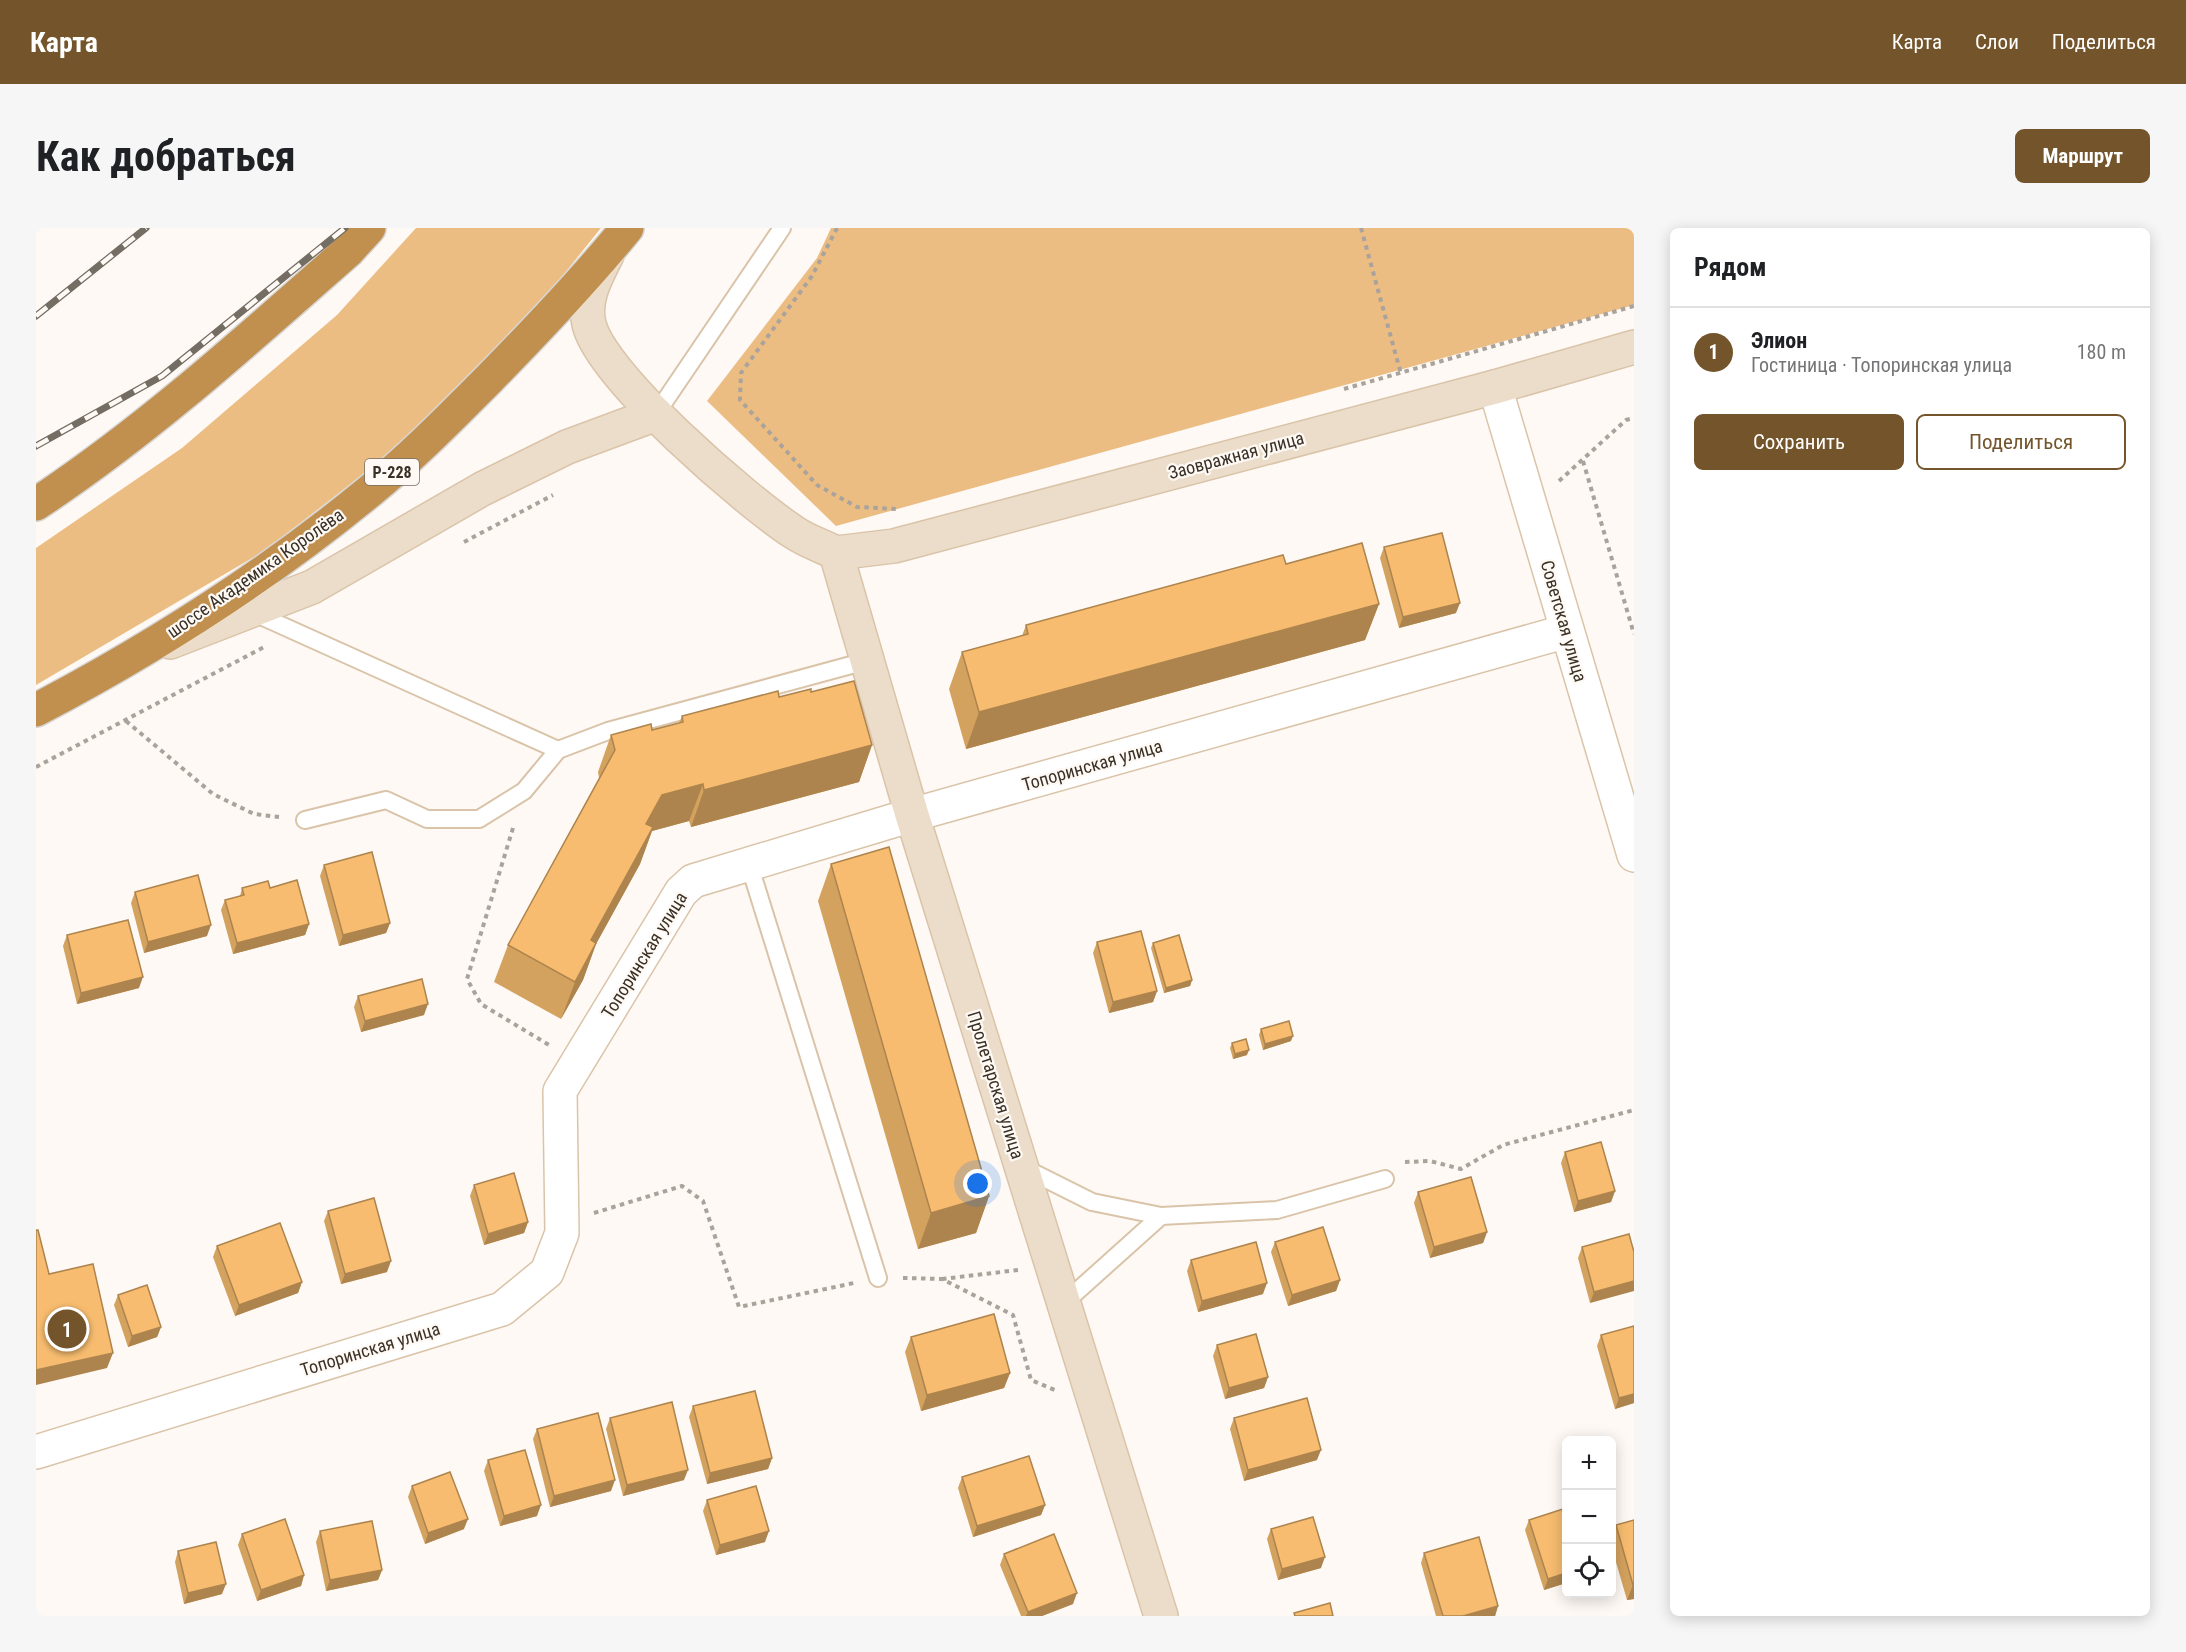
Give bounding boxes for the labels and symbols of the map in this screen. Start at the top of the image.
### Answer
street label: Заовражная улица [1166,427,1306,483]
road number: Р-228 [365,459,419,485]
street label: шоссе Академика Королёва [163,504,347,642]
street label: Советская улица [1537,558,1591,684]
street label: Топоринская улица [1019,735,1165,795]
street label: Топоринская улица [597,888,691,1022]
street label: Пролетарская улица [964,1009,1028,1161]
your location [963,1169,992,1198]
pin: 1 [48,1306,87,1352]
street label: Топоринская улица [298,1318,442,1380]

